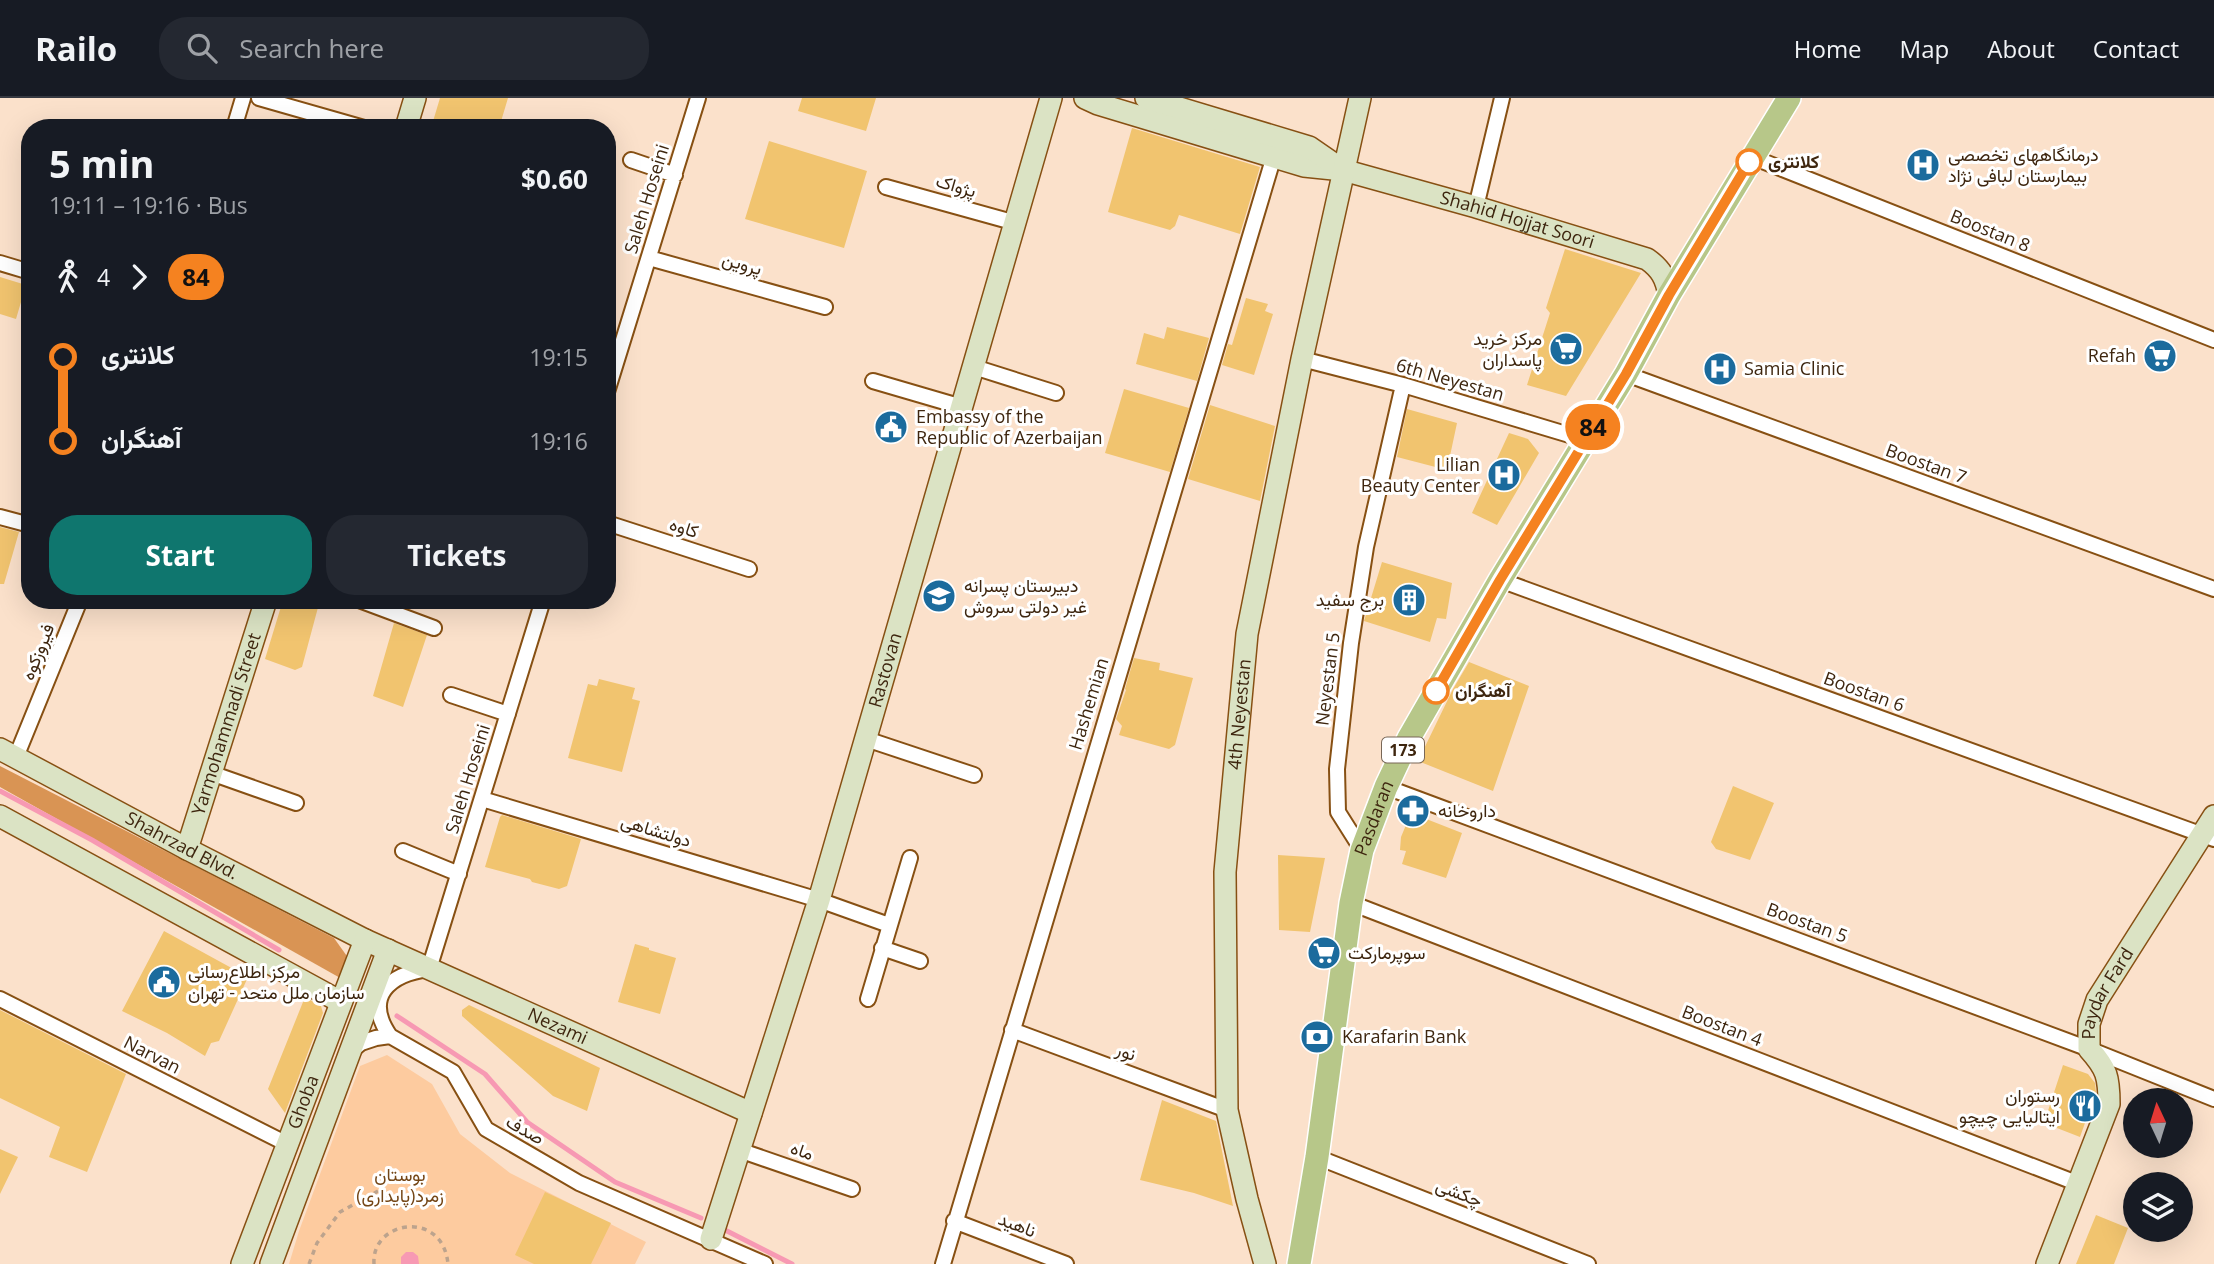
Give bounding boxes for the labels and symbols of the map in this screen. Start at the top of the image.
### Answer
street label: Saleh Hoseini [618,141,674,256]
place label: درمانگاههای تخصصی بیمارستان لبافی نژاد [1948,142,2099,187]
hospital icon: درمانگاههای تخصصی بیمارستان لبافی نژاد [1904,146,1942,184]
marker: کلانتری [1736,149,1762,175]
place label: کلانتری [1768,149,1819,173]
street label: پژواک [933,168,979,203]
street label: Shahid Hojjat Soori [1438,185,1598,253]
street label: Boostan 8 [1947,203,2034,257]
street label: پروین [719,246,765,281]
place label: مرکز خرید پاسداران [1473,326,1542,372]
supermarket icon: مرکز خرید پاسداران [1547,330,1585,368]
supermarket icon: Refah [2141,337,2179,375]
place label: Refah [2088,343,2136,367]
hospital icon: Samia Clinic [1701,350,1739,388]
street label: 6th Neyestan [1393,352,1507,406]
place label: Samia Clinic [1744,356,1845,380]
place label: Embassy of the Republic of Azerbaijan [916,404,1103,449]
line badge: 84 [1562,404,1624,450]
public building icon: Embassy of the Republic of Azerbaijan [872,408,910,446]
street label: Boostan 7 [1883,437,1970,489]
place label: Lilian Beauty Center [1361,452,1481,497]
hospital icon: Lilian Beauty Center [1485,456,1523,494]
street label: کاوه [667,511,702,543]
place label: دبیرستان پسرانه غیر دولتی سروش [964,573,1087,618]
school or university icon: دبیرستان پسرانه غیر دولتی سروش [920,577,958,615]
building icon: برج سفید [1390,581,1428,619]
place label: برج سفید [1316,587,1384,612]
street label: فیروزکوه [15,620,59,683]
street label: Yarmohammadi Street [186,630,266,818]
street label: Rastovan [862,630,907,710]
street label: Neyestan 5 [1309,631,1345,727]
street label: Hashemian [1063,655,1113,753]
street label: 4th Neyestan [1222,658,1256,771]
street label: Boostan 6 [1821,665,1908,717]
marker: آهنگران [1423,678,1449,704]
place label: آهنگران [1455,678,1512,702]
street label: Saleh Hoseini [439,721,495,836]
road number: 173 [1382,737,1424,762]
street label: Pasdaran [1348,776,1399,859]
pharmacy icon: داروخانه [1394,792,1432,830]
place label: داروخانه [1438,798,1496,822]
street label: Shahrzad Blvd. [122,805,243,884]
street label: دولتشاهی [618,808,694,852]
street label: Boostan 5 [1764,896,1851,948]
supermarket icon: سوپرمارکت [1305,934,1343,972]
place label: سوپرمارکت [1348,940,1425,965]
street label: Paydar Fard [2075,943,2138,1040]
place label: مرکز اطلاع‌رسانی سازمان ملل متحد - تهران [188,959,364,1004]
public building icon: مرکز اطلاع‌رسانی سازمان ملل متحد - تهران [145,963,183,1001]
street label: Boostan 4 [1679,999,1766,1051]
street label: Nezami [524,1001,592,1049]
bank icon: Karafarin Bank [1298,1018,1336,1056]
place label: Karafarin Bank [1342,1024,1467,1048]
street label: Narvan [120,1030,185,1079]
street label: نور [1112,1036,1140,1066]
street label: Ghoba [281,1071,324,1132]
place label: رستوران ایتالیایی چیچو [1959,1083,2060,1129]
restaurant icon: رستوران ایتالیایی چیچو [2066,1087,2104,1125]
north arrow [2123,1088,2193,1158]
street label: صدف [502,1109,549,1150]
street label: ماه [788,1135,817,1165]
park label: بوستان زمرد(پایداری) [356,1162,444,1208]
street label: چکشی [1432,1172,1486,1213]
street label: ناهید [995,1206,1040,1242]

